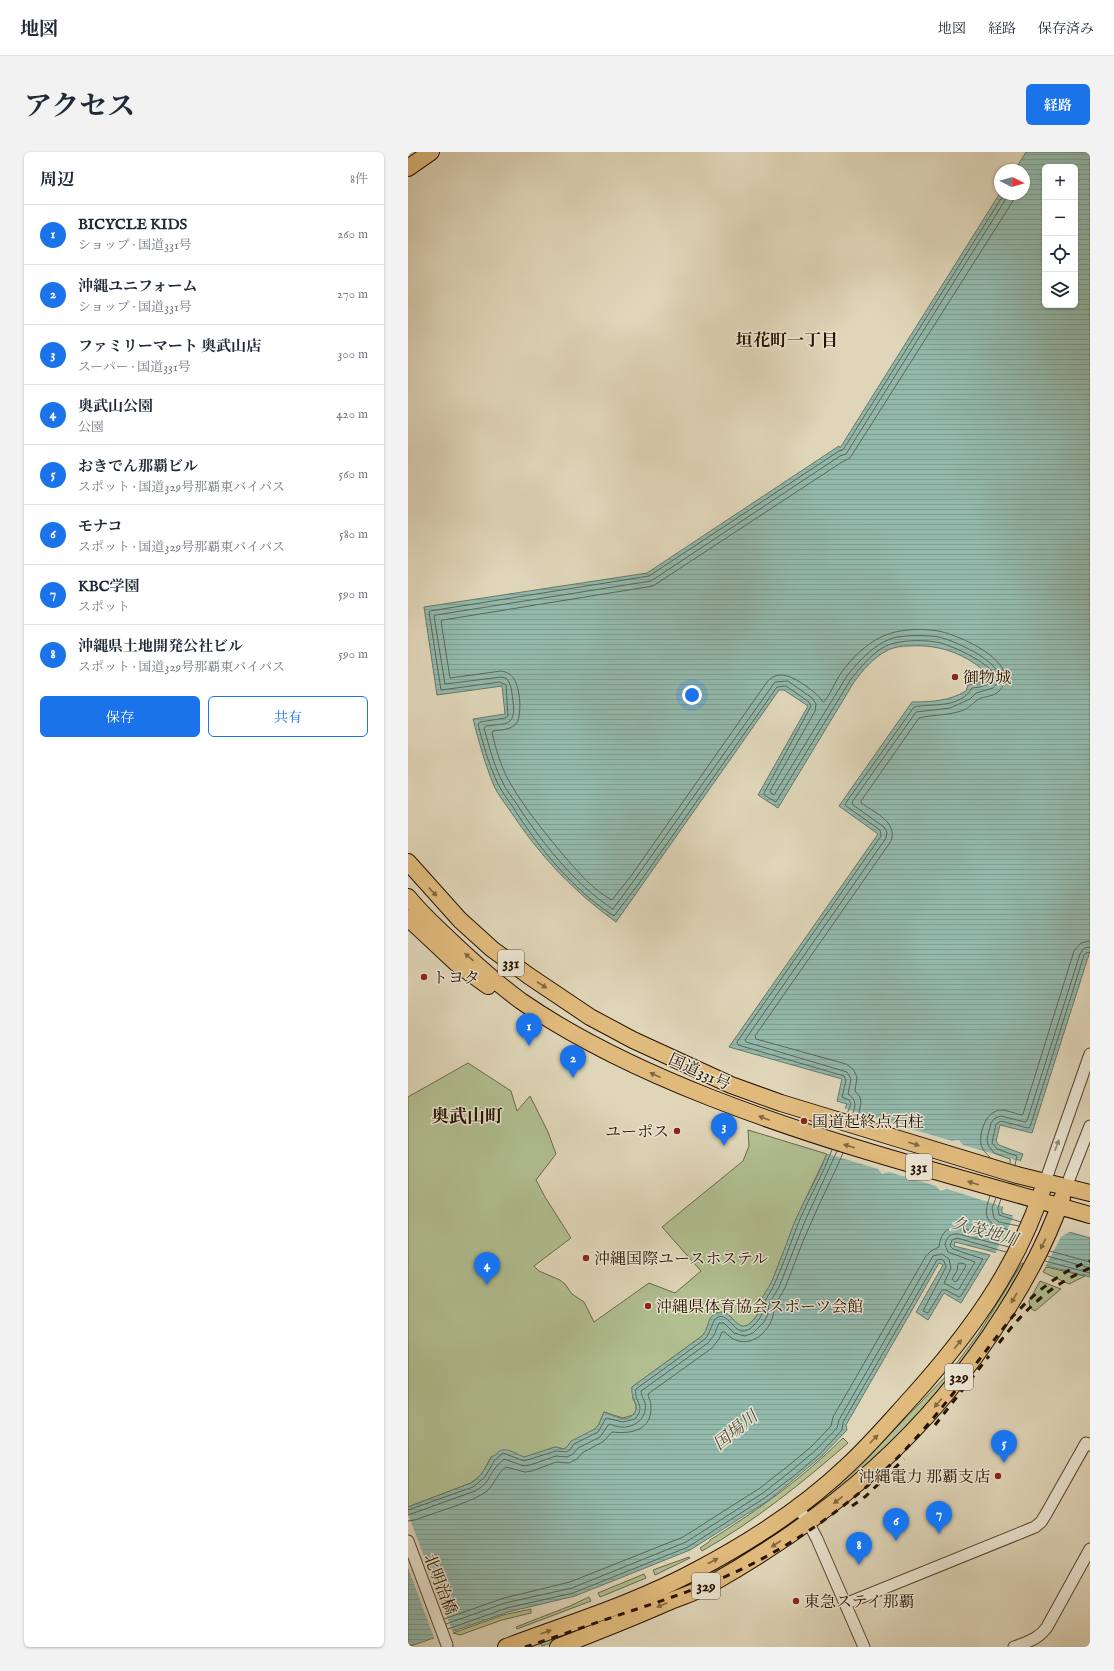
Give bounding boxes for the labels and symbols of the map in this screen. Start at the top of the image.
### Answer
north arrow [994,164,1030,200]
district label: 垣花町一丁目 [736,331,838,352]
place label: 御物城 [963,669,1011,689]
marker: 御物城 [950,672,960,682]
your location [682,685,702,705]
one-way arrow [429,886,438,897]
road number: 331 [498,950,524,976]
one-way arrow [464,953,473,962]
place label: トヨタ [432,969,480,989]
marker: トヨタ [419,972,429,982]
one-way arrow [537,981,547,989]
pin: 1 [516,1013,542,1046]
pin: 2 [560,1045,586,1078]
street label: 国道331号 [665,1050,733,1095]
one-way arrow [649,1072,661,1078]
district label: 奥武山町 [431,1106,503,1129]
pin: 3 [711,1113,737,1146]
place label: 国道起終点石柱 [812,1113,924,1133]
one-way arrow [757,1115,769,1121]
marker: 国道起終点石柱 [799,1116,809,1126]
place label: ユーポス [605,1123,669,1143]
marker: ユーポス [672,1126,682,1136]
one-way arrow [1055,1139,1061,1151]
one-way arrow [908,1141,920,1147]
one-way arrow [842,1143,854,1149]
road number: 331 [906,1154,932,1180]
one-way arrow [967,1180,979,1186]
water label: 久茂地川 [949,1214,1022,1252]
one-way arrow [1039,1238,1046,1249]
place label: 沖縄国際ユースホステル [594,1250,768,1270]
pin: 4 [474,1252,500,1285]
marker: 沖縄国際ユースホステル [581,1253,591,1263]
one-way arrow [1010,1292,1017,1304]
place label: 沖縄県体育協会スポーツ会館 [656,1298,863,1318]
marker: 沖縄県体育協会スポーツ会館 [643,1301,653,1311]
one-way arrow [954,1339,962,1350]
road number: 329 [945,1364,973,1390]
one-way arrow [933,1398,942,1409]
water label: 国場川 [710,1406,764,1455]
pin: 5 [991,1430,1017,1463]
one-way arrow [869,1434,879,1444]
place label: 沖縄電力 那覇支店 [859,1468,990,1488]
marker: 沖縄電力 那覇支店 [993,1471,1003,1481]
one-way arrow [833,1496,844,1504]
pin: 7 [926,1501,952,1534]
pin: 6 [883,1508,909,1541]
pin: 8 [846,1532,872,1565]
one-way arrow [771,1540,781,1548]
street label: 北明治橋 [418,1551,460,1618]
one-way arrow [708,1558,719,1565]
road number: 329 [692,1573,720,1599]
place label: 東急ステイ那覇 [804,1593,915,1613]
marker: 東急ステイ那覇 [791,1596,801,1606]
one-way arrow [656,1602,667,1608]
one-way arrow [541,1629,553,1635]

